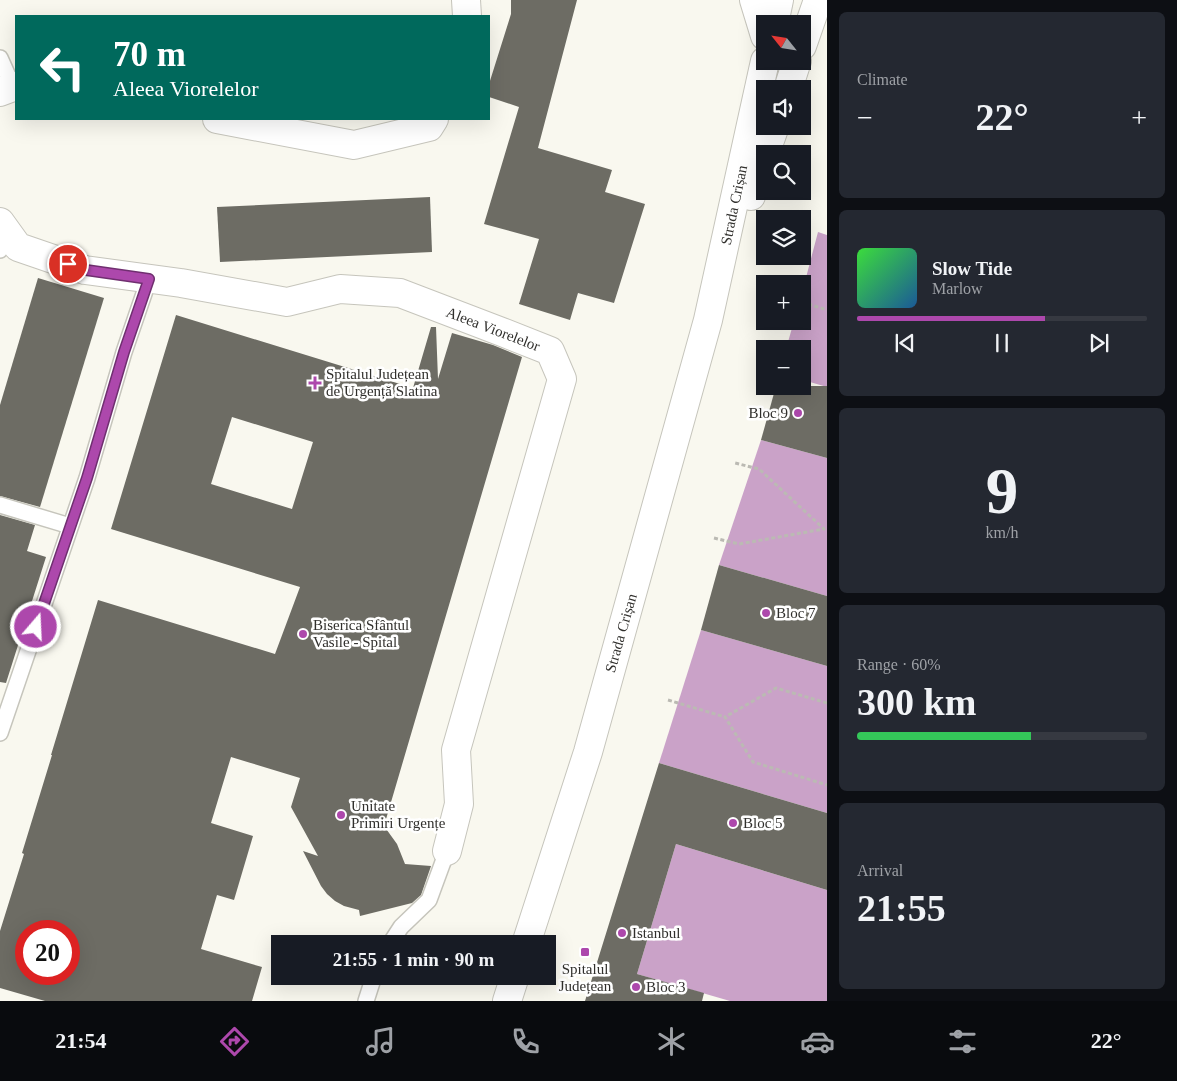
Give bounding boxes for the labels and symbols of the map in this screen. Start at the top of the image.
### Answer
north arrow [756,15,811,70]
street label: Strada Crișan [718,163,751,247]
pin [47,243,89,285]
street label: Aleea Viorelelor [444,304,542,354]
place label: Spitalul Județean de Urgență Slatina [326,366,438,400]
marker: Spitalul Județean de Urgență Slatina [308,376,322,390]
place label: Bloc 9 [748,405,788,421]
marker: Bloc 9 [792,407,804,419]
street label: Strada Crișan [602,591,641,675]
position arrow [9,600,61,652]
place label: Bloc 7 [776,605,816,621]
marker: Bloc 7 [760,607,772,619]
place label: Biserica Sfântul Vasile - Spital [313,617,409,650]
marker: Biserica Sfântul Vasile - Spital [297,628,309,640]
place label: Unitate Primiri Urgențe [351,798,446,832]
marker: Unitate Primiri Urgențe [335,809,347,821]
place label: Bloc 5 [743,815,783,831]
marker: Bloc 5 [727,817,739,829]
speed limit sign: 20 [15,920,80,985]
place label: Istanbul [632,925,680,941]
marker: Istanbul [616,927,628,939]
marker: Spitalul Județean [579,946,591,958]
place label: Spitalul Județean [559,961,612,995]
place label: Bloc 3 [646,979,686,995]
marker: Bloc 3 [630,981,642,993]

